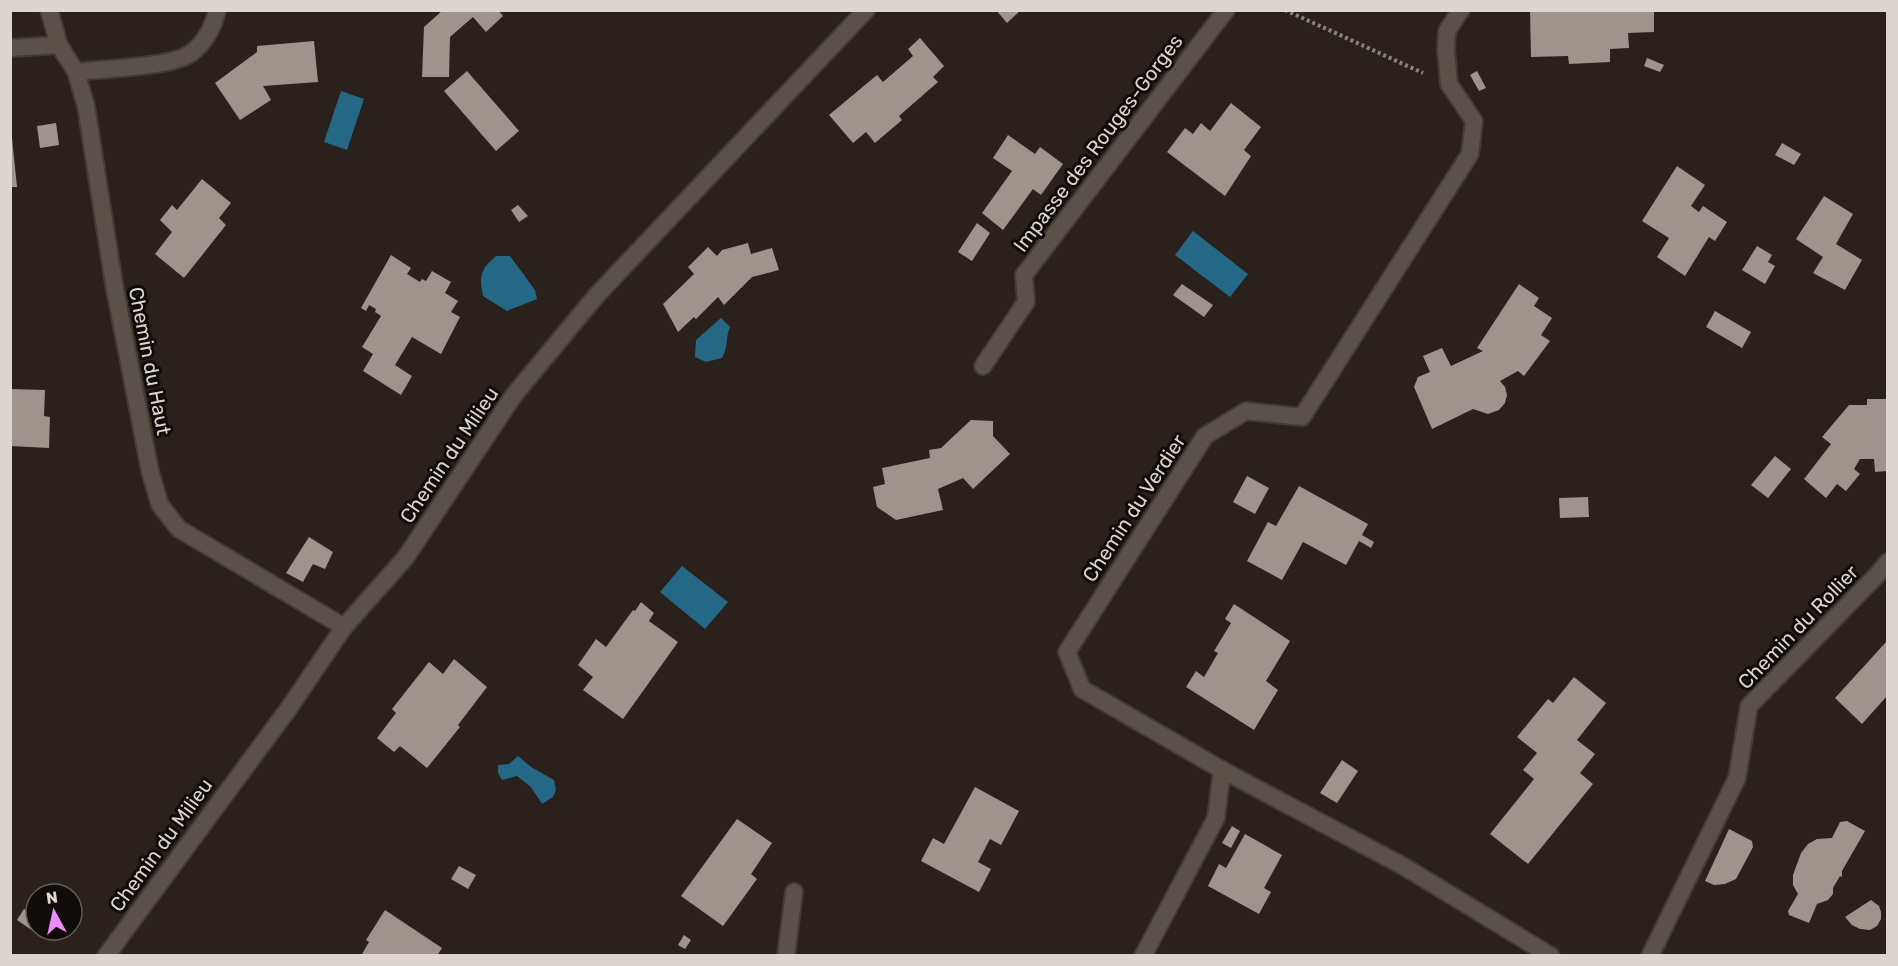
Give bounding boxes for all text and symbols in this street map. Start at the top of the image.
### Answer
street label: Impasse des Rouges-Gorges [1008,30,1188,256]
street label: Chemin du Haut [124,285,176,437]
street label: Chemin du Milieu [395,382,503,528]
street label: Chemin du Verdier [1077,429,1191,586]
street label: Chemin du Rollier [1733,560,1864,694]
street label: Chemin du Milieu [105,774,217,916]
north arrow [24,882,84,942]
text: N [45,887,59,908]

